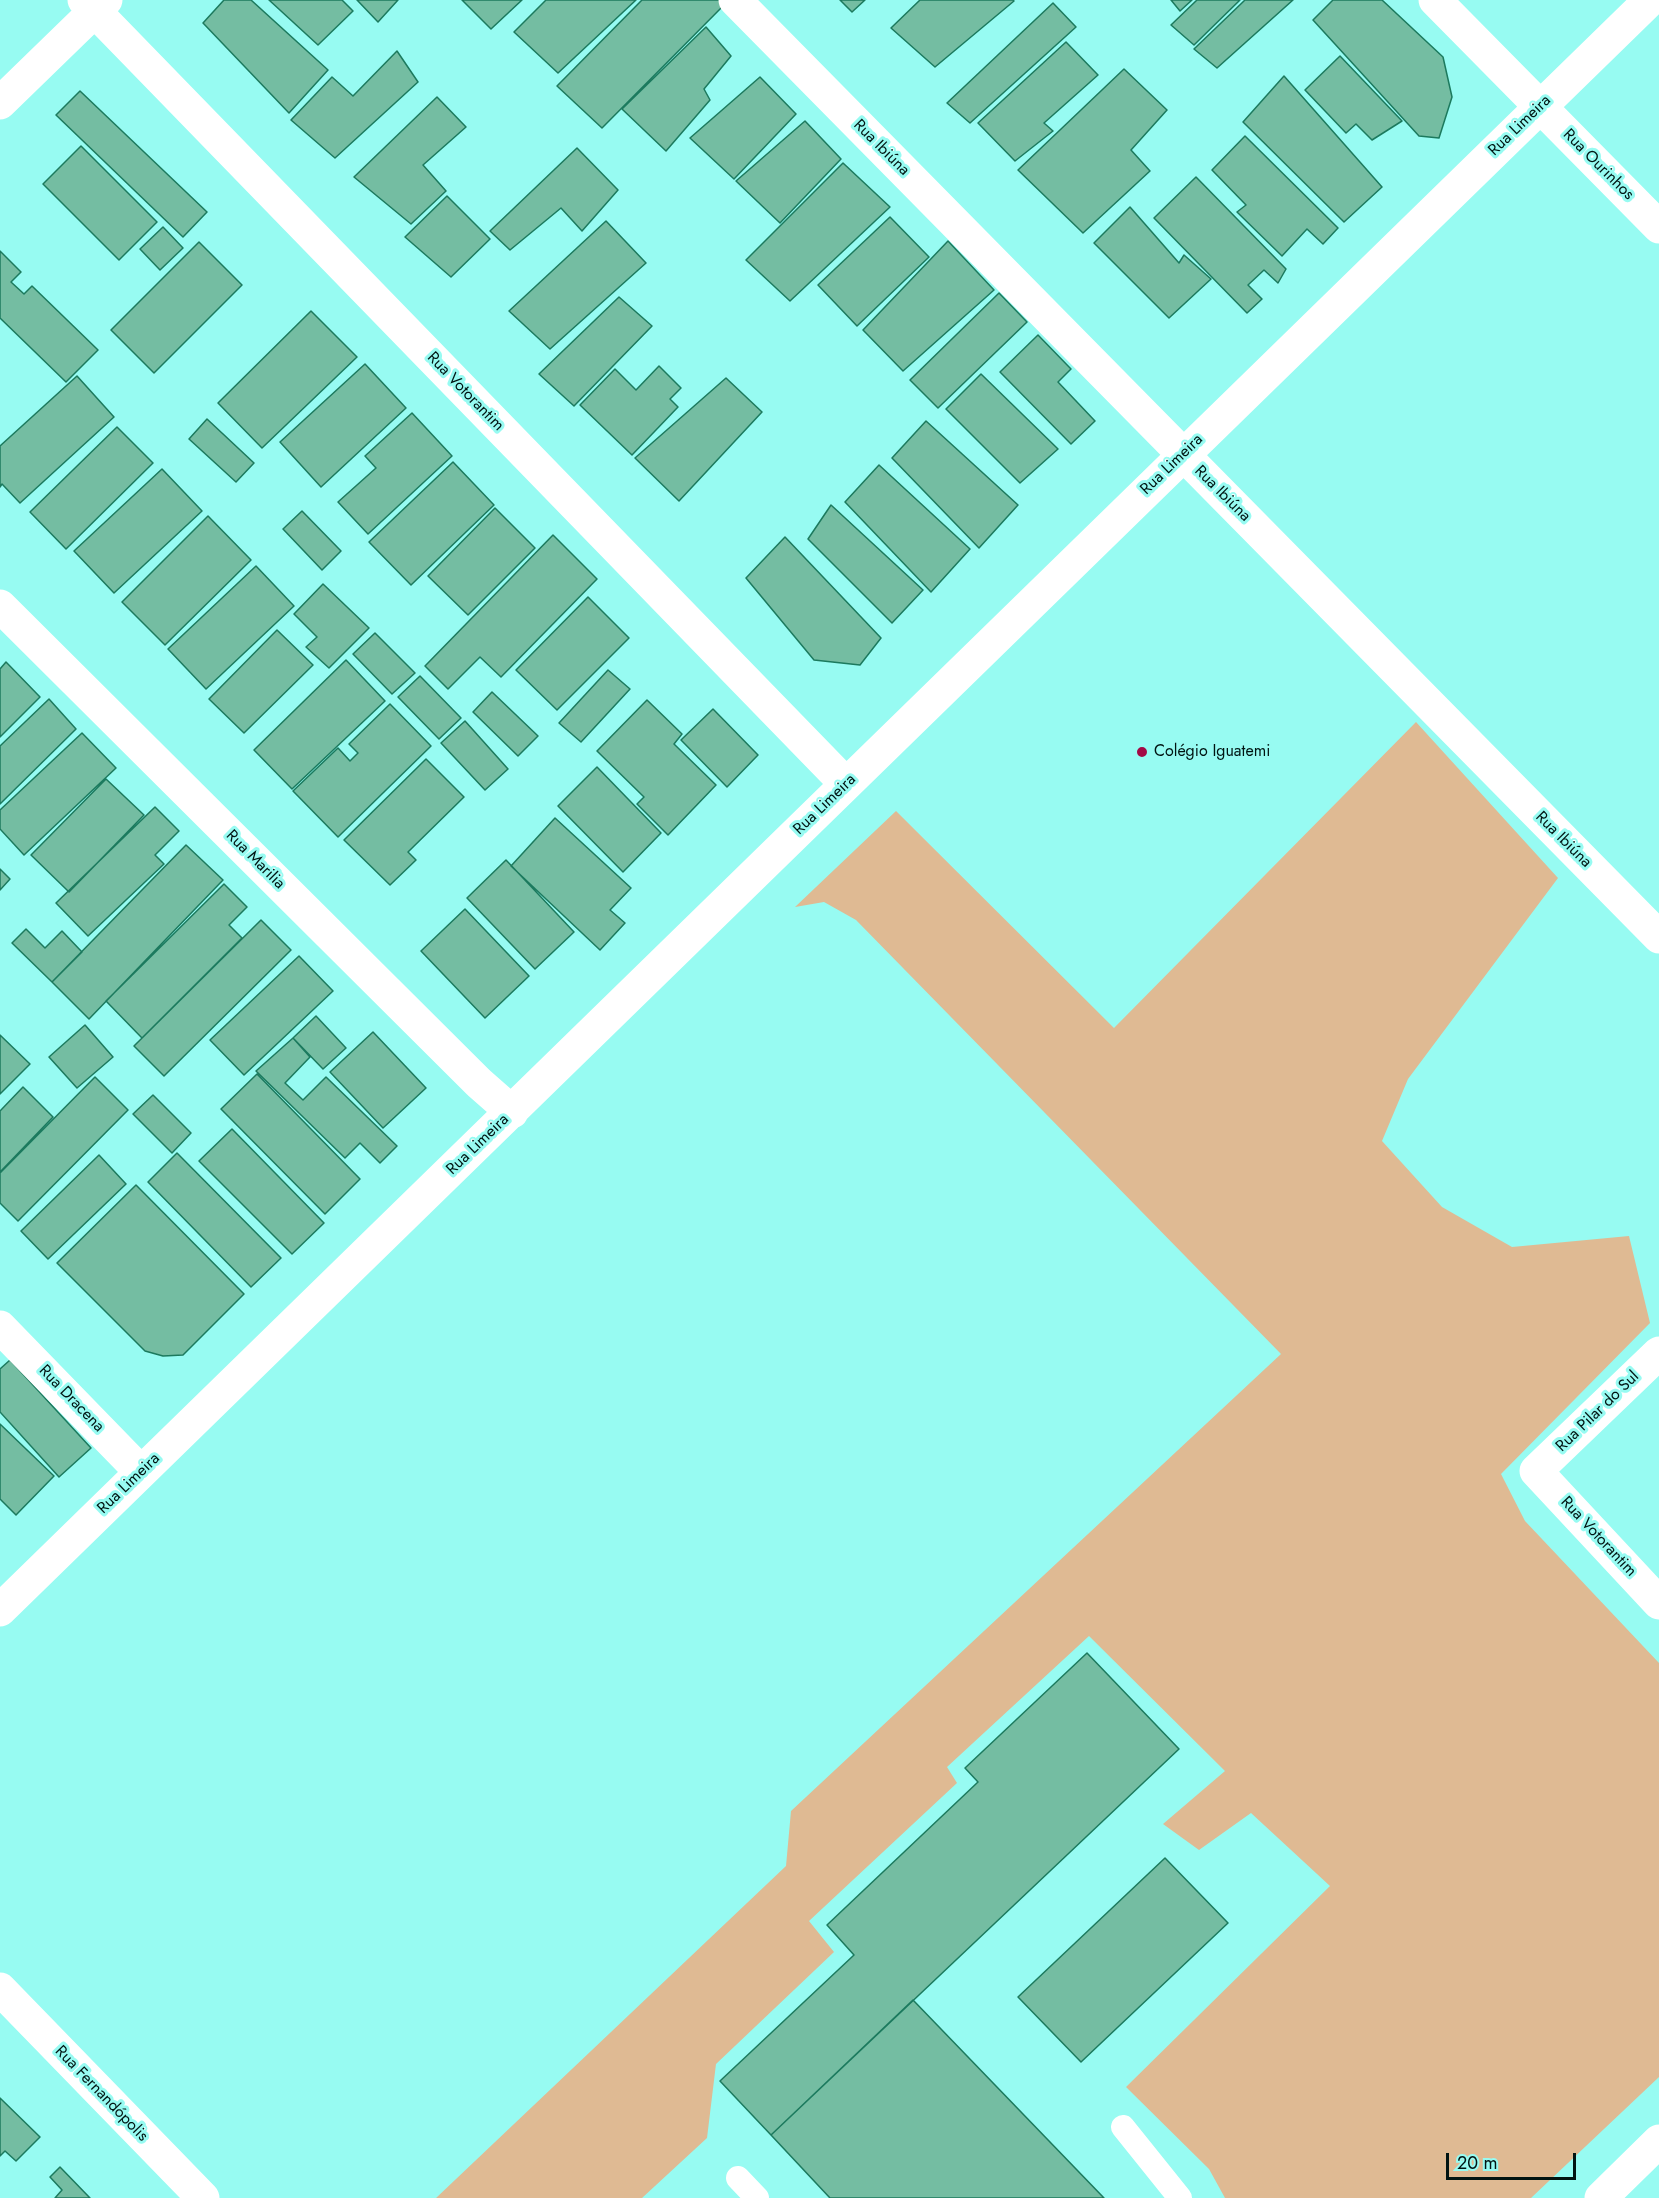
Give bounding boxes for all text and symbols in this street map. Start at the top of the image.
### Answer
street label: Rua Limeira [1485,92,1555,160]
street label: Rua Ibiúna [849,116,913,180]
street label: Rua Ourinhos [1558,125,1638,205]
street label: Rua Votorantim [422,348,508,436]
street label: Rua Limeira [1137,431,1207,499]
street label: Rua Ibiúna [1190,462,1254,526]
place label: Colégio Iguatemi [1154,742,1270,762]
marker: Colégio Iguatemi [1135,745,1149,759]
street label: Rua Limeira [790,771,860,839]
street label: Rua Ibiúna [1531,808,1595,872]
street label: Rua Marilia [221,826,289,894]
street label: Rua Limeira [443,1111,513,1179]
street label: Rua Dracena [34,1361,108,1437]
street label: Rua Pilar do Sul [1553,1368,1643,1456]
street label: Rua Limeira [94,1450,164,1518]
street label: Rua Votorantim [1556,1493,1640,1581]
street label: Rua Fernandópolis [50,2042,152,2146]
scale bar [1449,2141,1580,2179]
text: 20 m [1457,2150,1497,2176]

